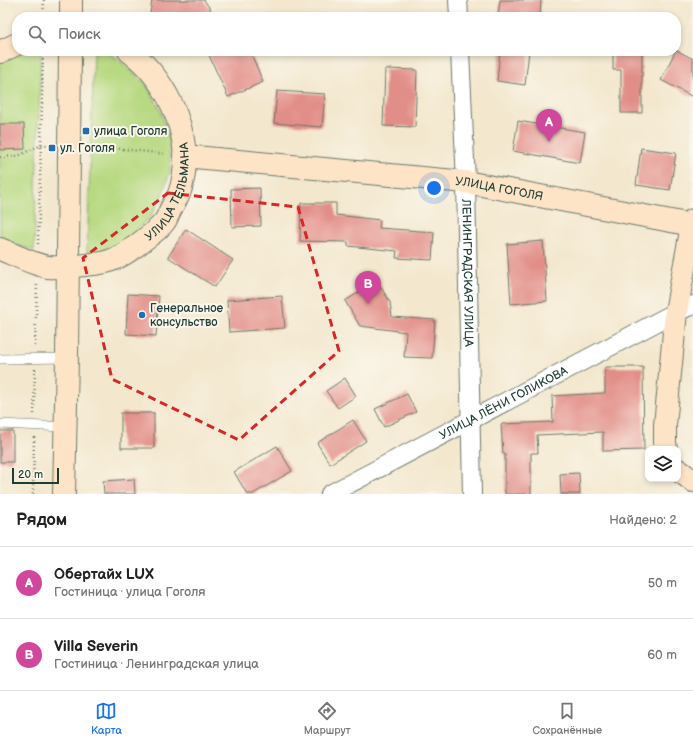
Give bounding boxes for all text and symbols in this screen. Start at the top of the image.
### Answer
search box [12,12,681,56]
icon: search [26,23,48,45]
text: Поиск [58,25,101,44]
pin: A [536,109,562,142]
place label: улица Гоголя [94,124,168,139]
marker: улица Гоголя [81,126,91,136]
place label: ул. Гоголя [60,141,115,156]
street label: УЛИЦА ТЕЛЬМАНА [142,141,193,245]
marker: ул. Гоголя [47,143,57,153]
street label: УЛИЦА ГОГОЛЯ [455,174,544,205]
your location [424,178,444,198]
street label: ЛЕНИНГРАДСКАЯ УЛИЦА [458,198,476,348]
pin: B [355,271,381,304]
place label: Генеральное консульство [150,301,223,330]
marker: Генеральное консульство [137,310,147,320]
street label: УЛИЦА ЛЁНИ ГОЛИКОВА [437,363,571,443]
map controls [645,446,681,482]
button: layers [645,446,681,482]
scale bar [12,466,59,485]
text: 20 m [18,468,43,481]
text: Рядом [16,510,67,530]
text: Найдено: 2 [609,512,677,528]
text: Обертайх LUX [54,565,154,584]
text: A [25,575,33,591]
text: 50 m [648,575,677,591]
text: Гостиница · улица Гоголя [54,584,206,600]
text: Villa Severin [54,637,138,656]
text: B [24,647,34,663]
text: 60 m [647,647,677,663]
text: Гостиница · Ленинградская улица [54,656,259,672]
tab: Карта [91,700,122,737]
tab: Маршрут [304,700,351,737]
tab: Сохранённые [533,700,602,737]

